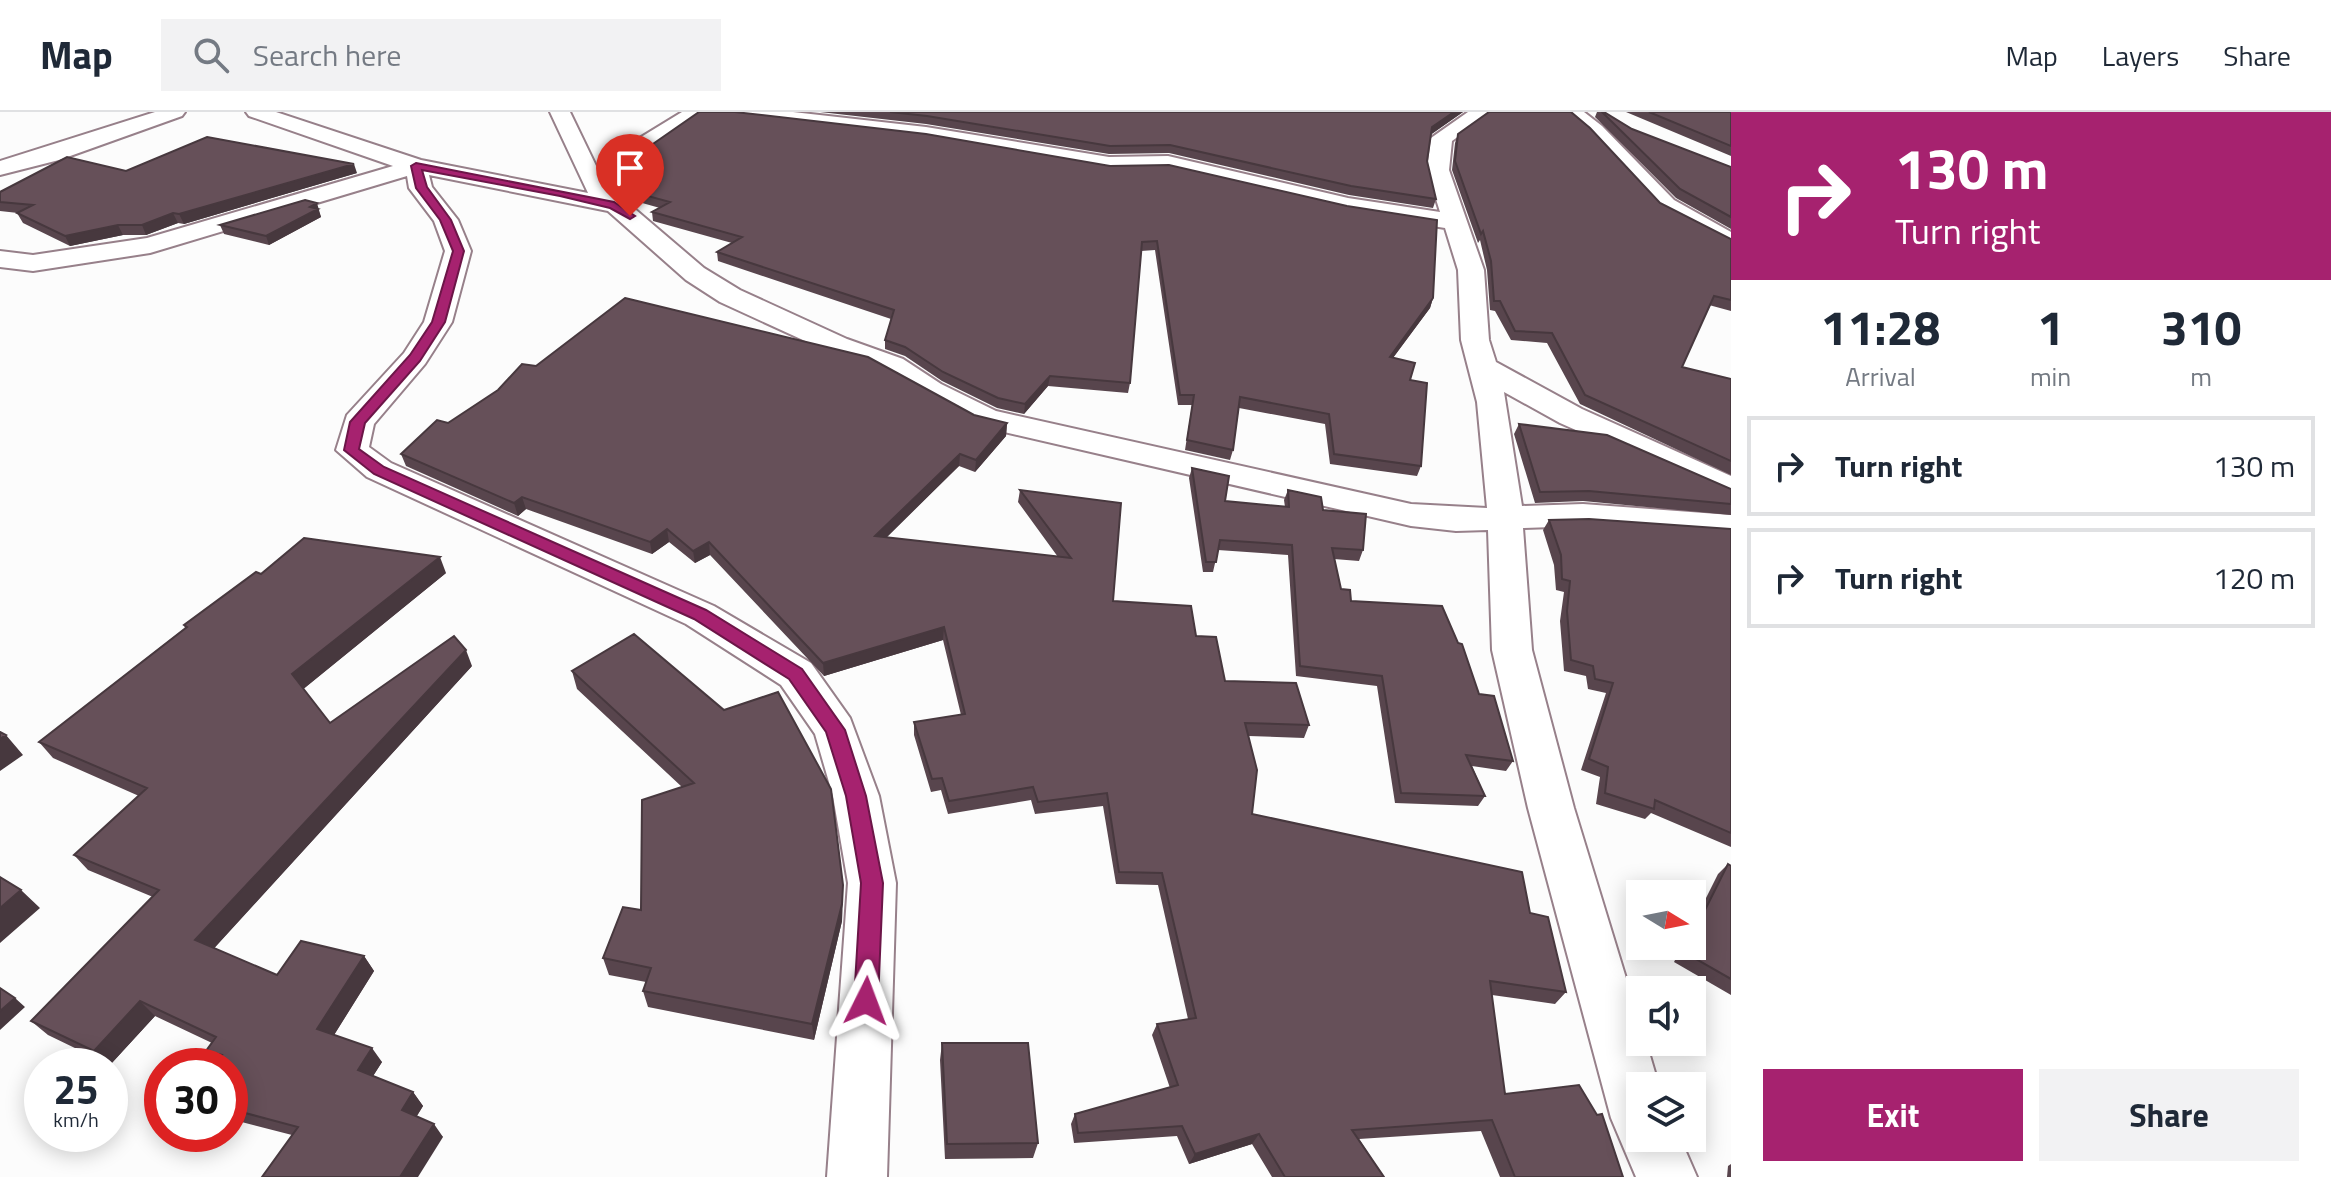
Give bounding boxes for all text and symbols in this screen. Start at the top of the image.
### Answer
search box [161,19,721,91]
text: Map [40,26,113,84]
text: Search here [253,32,402,78]
icon: search [189,33,233,77]
text: Map [2005,34,2058,77]
text: Layers [2102,34,2179,77]
text: Share [2223,34,2291,77]
text: 130 m [1895,126,2048,211]
pin [596,134,664,216]
icon: right [1763,144,1867,248]
icon: arrive [608,146,652,190]
text: Turn right [1895,203,2040,258]
text: 11:28 [1821,291,1940,364]
text: 1 [2037,291,2064,364]
text: 310 [2161,291,2241,364]
text: Arrival [1845,357,1916,396]
text: min [2030,357,2071,396]
text: m [2190,357,2212,396]
text: Turn right [1835,443,1963,489]
text: 130 m [2213,443,2295,489]
icon: right [1767,444,1811,488]
text: Turn right [1835,555,1963,601]
text: 120 m [2213,555,2295,601]
icon: right [1767,556,1811,600]
north arrow [1626,880,1706,960]
map controls [1626,880,1706,1152]
position arrow [824,959,908,1043]
button: sound [1626,976,1706,1056]
speed limit sign: 30 [144,1048,248,1152]
text: 25 [54,1059,98,1120]
button: Exit [1763,1069,2023,1161]
button: Share [2039,1069,2299,1161]
button: layers [1626,1072,1706,1152]
text: km/h [53,1104,99,1135]

